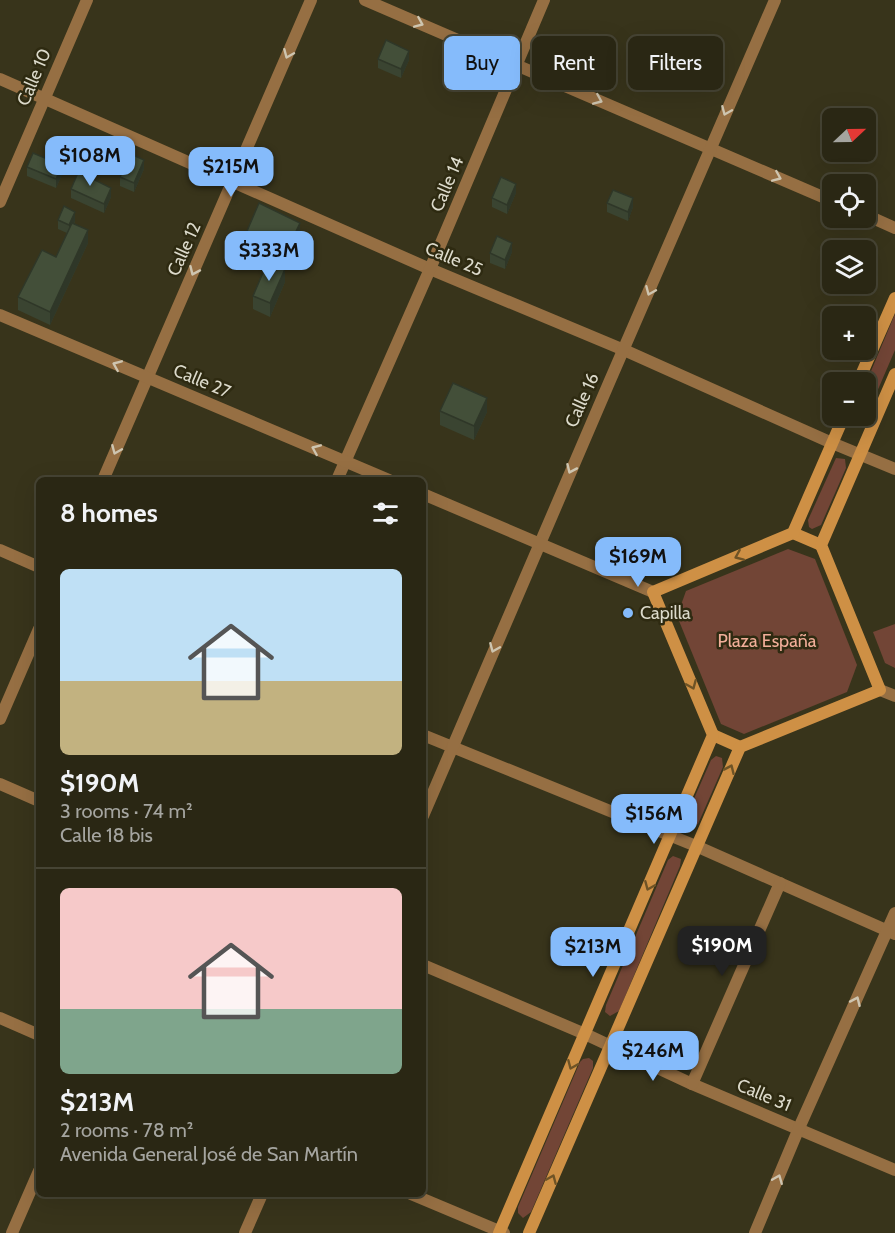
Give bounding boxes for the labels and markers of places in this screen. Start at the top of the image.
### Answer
pin: $108M [48,136,132,187]
pin: $215M [189,147,273,198]
pin: $333M [227,231,311,282]
pin: $169M [596,537,680,588]
place label: Capilla [640,602,691,624]
marker: Capilla [621,606,635,620]
pin: $156M [612,794,696,845]
pin: $190M [680,926,764,977]
pin: $213M [551,927,635,978]
pin: $246M [611,1031,695,1082]

